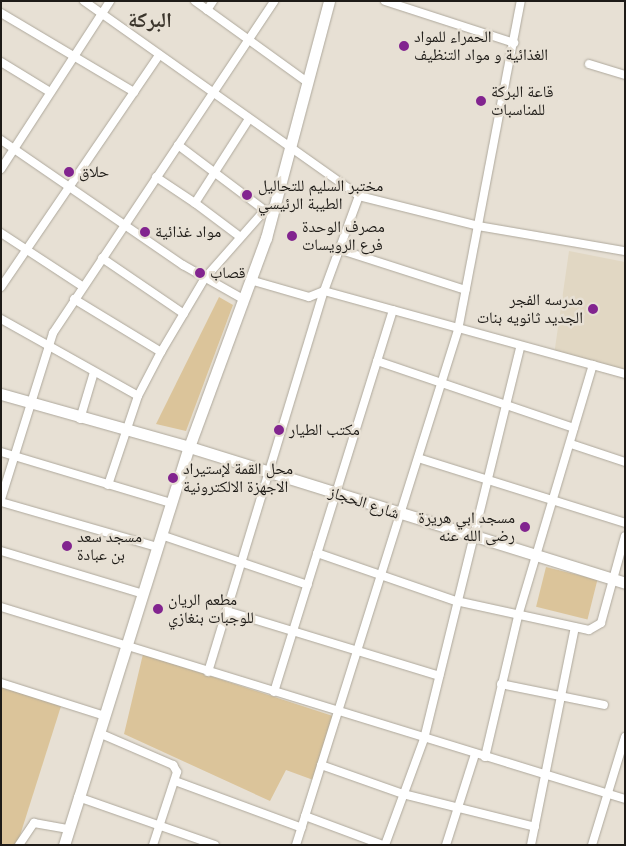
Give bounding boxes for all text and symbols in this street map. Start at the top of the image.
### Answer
district label: البركة [128,7,172,33]
place label: الحمراء للمواد الغذائية و مواد التنظيف [414,27,548,65]
marker: الحمراء للمواد الغذائية و مواد التنظيف [398,40,410,52]
place label: قاعة البركة للمناسبات [491,82,553,120]
marker: قاعة البركة للمناسبات [475,95,487,107]
place label: حلاق [79,162,109,182]
marker: حلاق [63,166,75,178]
place label: مختبر السليم للتحاليل الطيبة الرئيسي [258,176,383,214]
marker: مختبر السليم للتحاليل الطيبة الرئيسي [240,188,254,202]
place label: مصرف الوحدة فرع الرويسات [302,217,385,255]
place label: مواد غذائية [155,222,221,242]
marker: مواد غذائية [139,226,151,238]
marker: مصرف الوحدة فرع الرويسات [286,230,298,242]
place label: قصاب [210,263,246,283]
marker: قصاب [194,267,206,279]
place label: مدرسه الفجر الجديد ثانويه بنات [477,290,583,328]
marker: مدرسه الفجر الجديد ثانويه بنات [587,303,599,315]
place label: مكتب الطيار [289,420,360,440]
marker: مكتب الطيار [273,424,285,436]
place label: محل القمة لإستيراد الاجهزة الالكترونية [183,459,293,497]
marker: محل القمة لإستيراد الاجهزة الالكترونية [167,472,179,484]
street label: شارع الحجاز [326,483,402,523]
place label: مسجد ابي هريرة رضى الله عنه [418,508,515,546]
marker: مسجد ابي هريرة رضى الله عنه [519,521,531,533]
place label: مسجد سعد بن عبادة [77,527,142,565]
marker: مسجد سعد بن عبادة [61,540,73,552]
place label: مطعم الريان للوجبات بنغازي [168,590,254,628]
marker: مطعم الريان للوجبات بنغازي [152,603,164,615]

